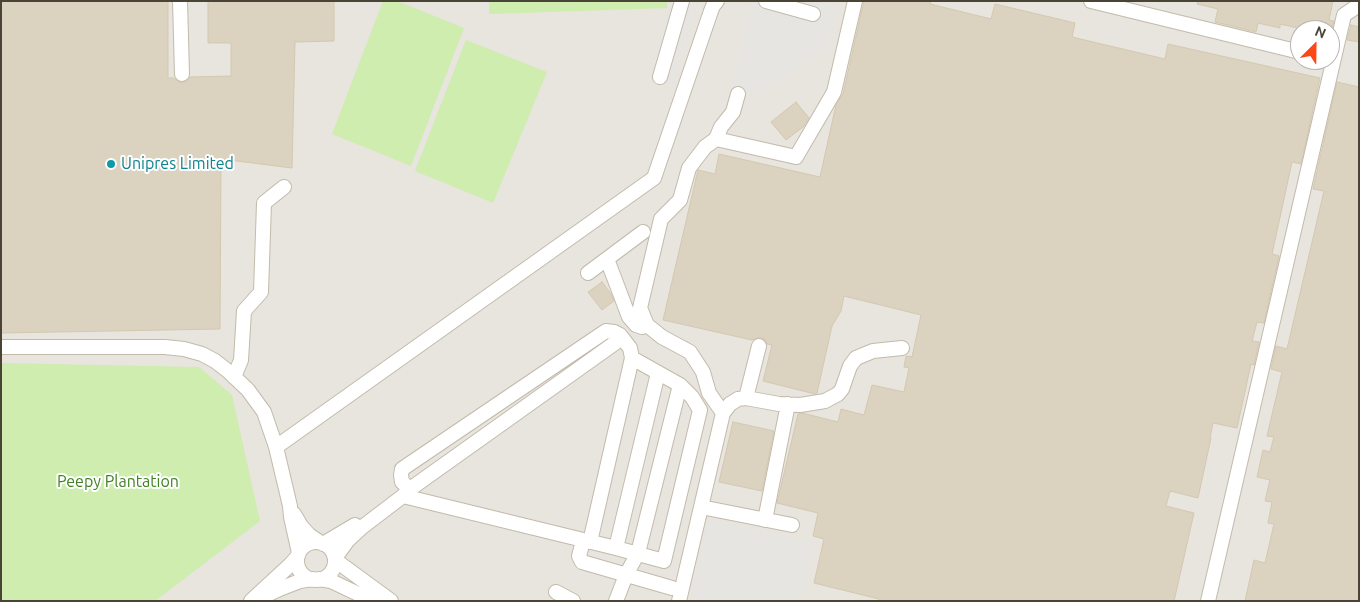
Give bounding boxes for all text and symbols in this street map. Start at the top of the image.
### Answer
north arrow [1290,20,1340,70]
text: N [1313,23,1328,42]
place label: Unipres Limited [121,154,234,174]
marker: Unipres Limited [105,158,117,170]
park label: Peepy Plantation [57,472,179,492]

